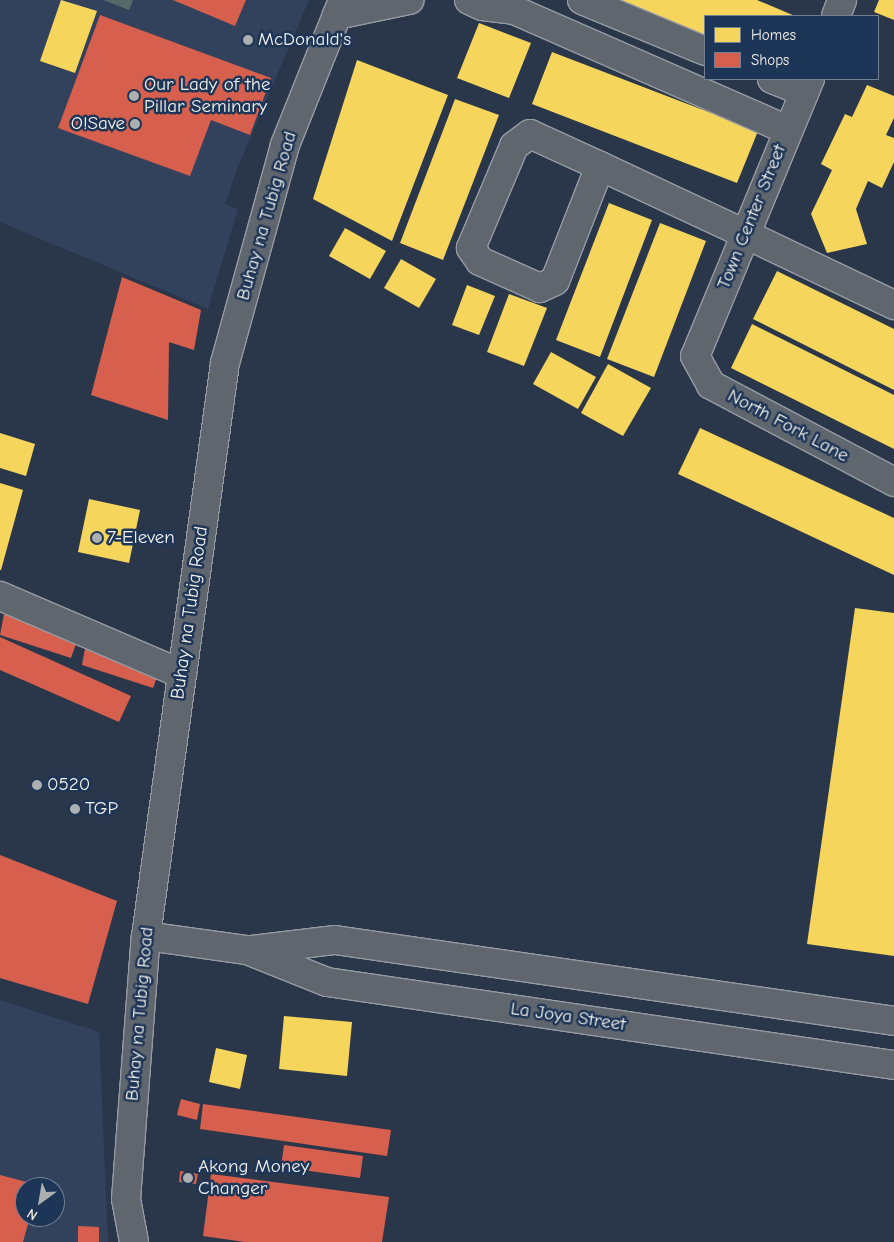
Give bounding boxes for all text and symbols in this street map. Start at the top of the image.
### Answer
legend [704,15,879,80]
text: Homes [751,26,796,44]
place label: McDonald's [258,29,351,51]
marker: McDonald's [242,34,254,46]
text: Shops [751,51,789,69]
place label: Our Lady of the Pillar Seminary [144,74,270,118]
marker: Our Lady of the Pillar Seminary [128,90,140,102]
place label: O!Save [71,113,125,135]
marker: O!Save [129,118,141,130]
street label: Buhay na Tubig Road [232,129,302,303]
street label: Town Center Street [713,141,791,293]
street label: North Fork Lane [723,384,853,468]
street label: Buhay na Tubig Road [167,525,213,701]
place label: 7-Eleven [107,527,175,549]
marker: 7-Eleven [91,532,103,544]
place label: 0520 [47,774,90,796]
marker: 0520 [31,779,43,791]
place label: TGP [85,798,118,820]
marker: TGP [69,803,81,815]
street label: Buhay na Tubig Road [121,926,159,1102]
street label: La Joya Street [509,998,627,1036]
place label: Akong Money Changer [198,1156,309,1200]
marker: Akong Money Changer [182,1172,194,1184]
north arrow [15,1177,65,1227]
text: N [24,1205,41,1224]

